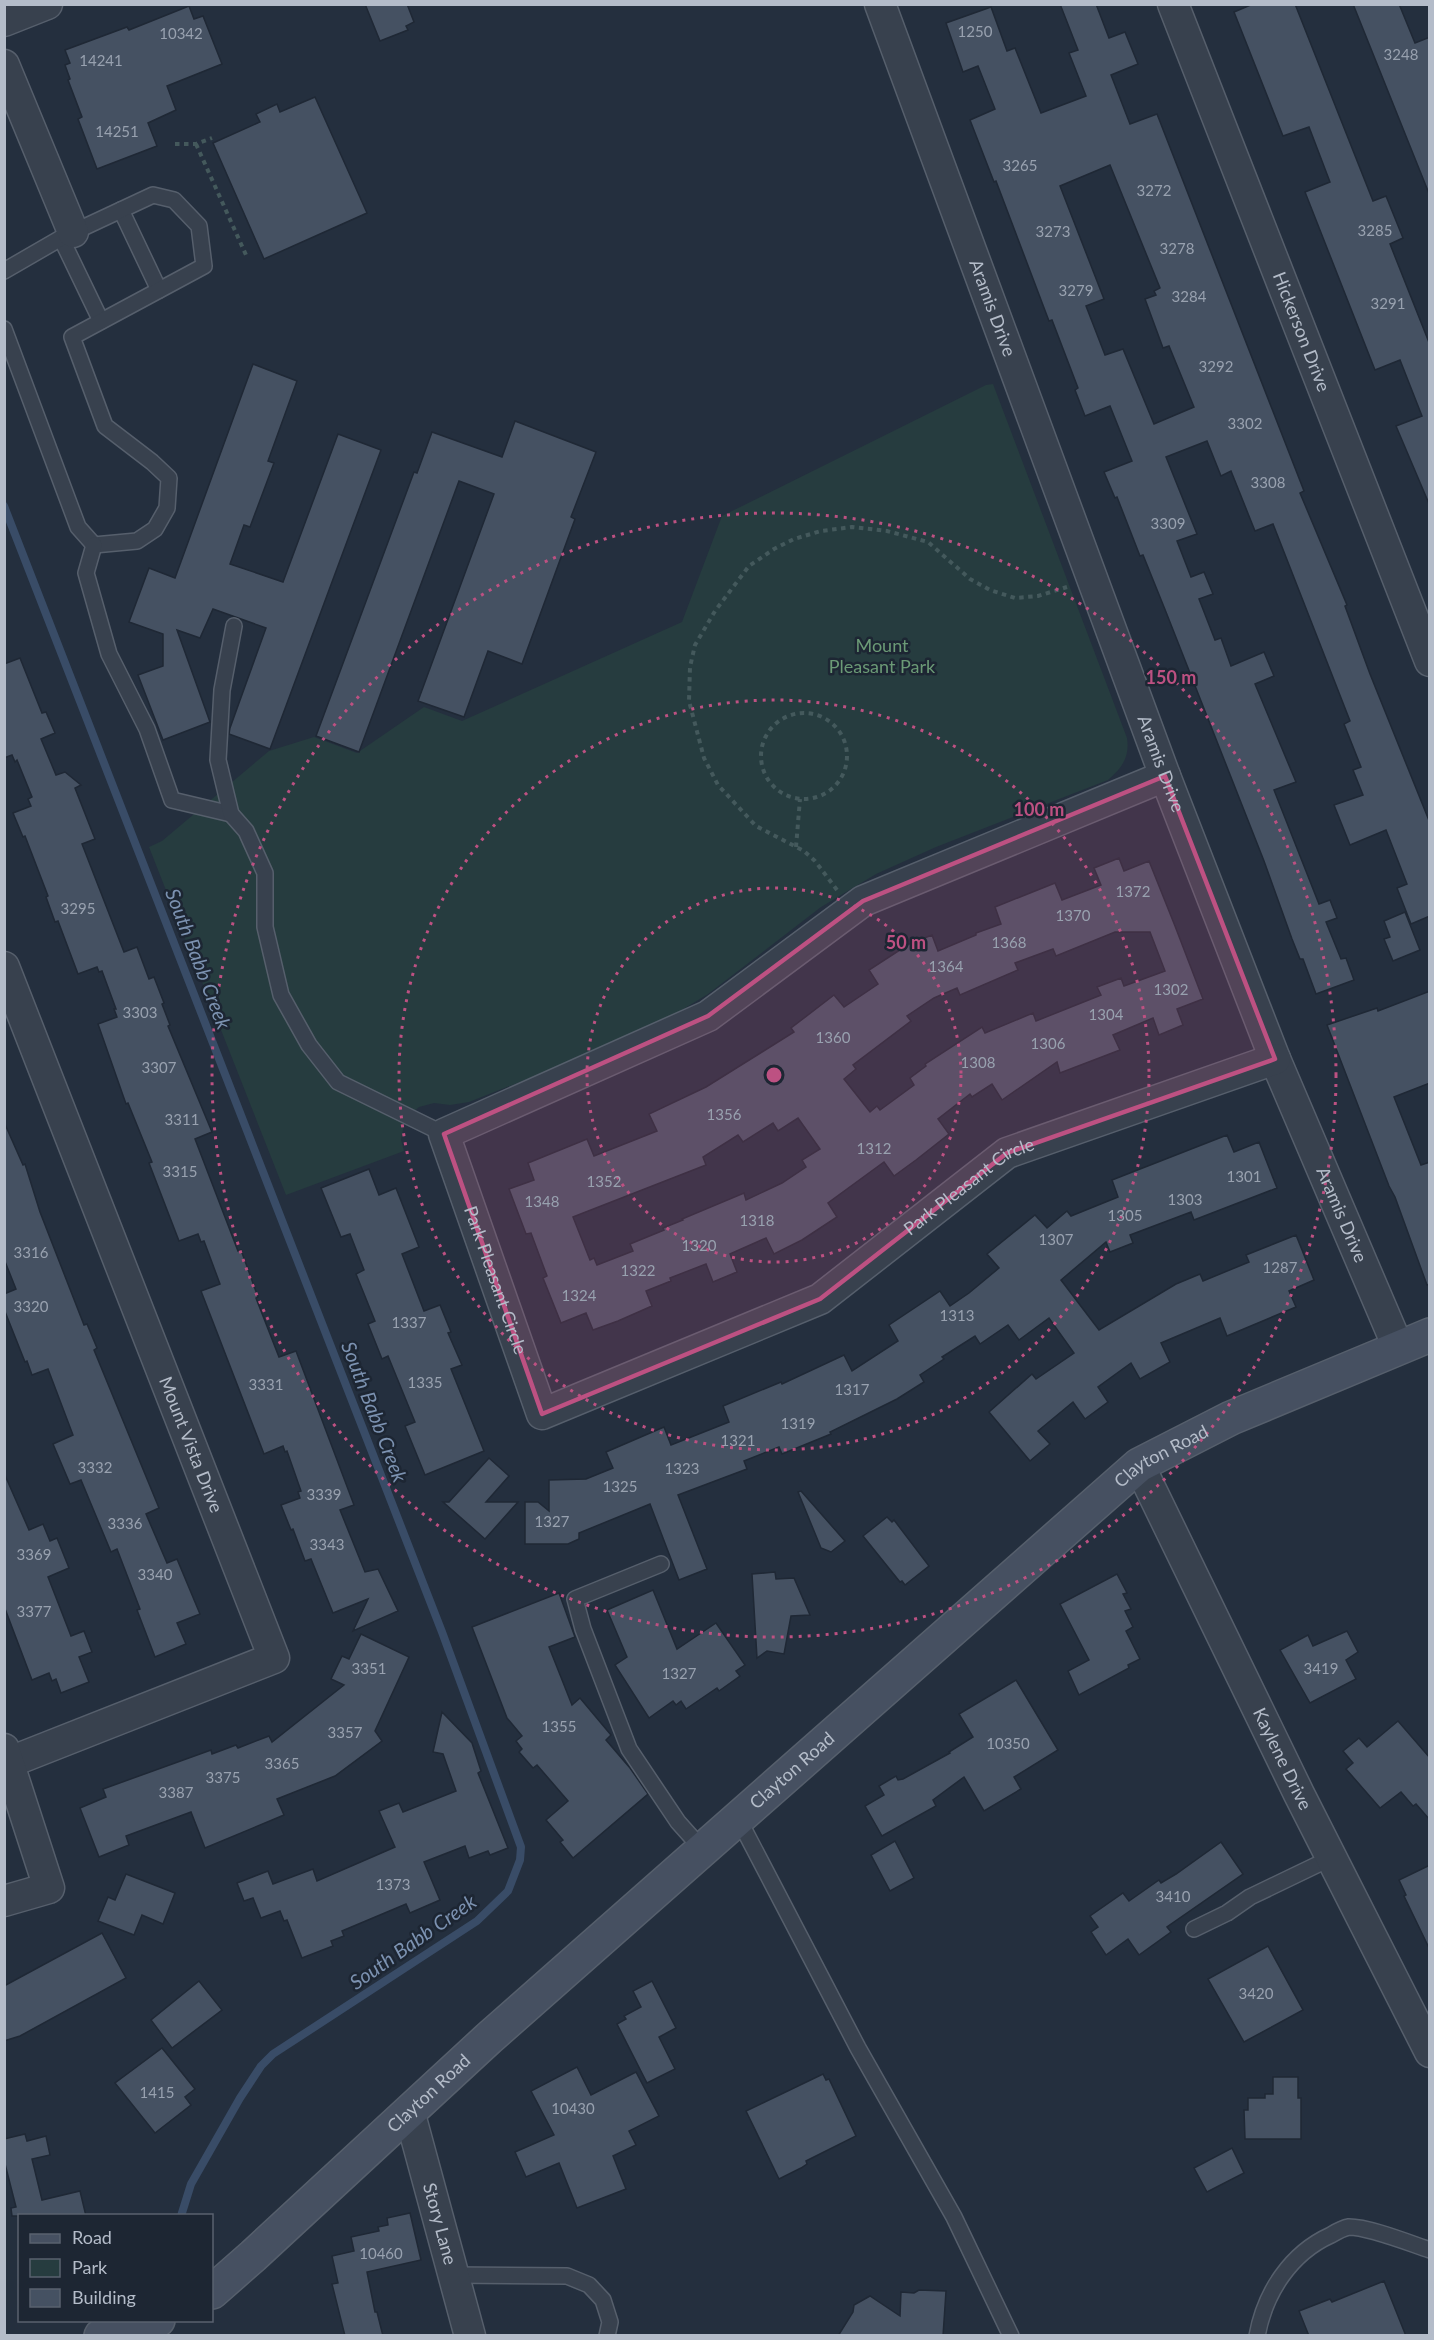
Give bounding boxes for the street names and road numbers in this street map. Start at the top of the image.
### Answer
street label: Aramis Drive [965,256,1021,359]
street label: Hickerson Drive [1269,268,1336,395]
street label: Aramis Drive [1133,712,1190,815]
street label: Park Pleasant Circle [899,1132,1037,1239]
street label: Aramis Drive [1312,1163,1373,1266]
street label: Park Pleasant Circle [460,1203,532,1357]
street label: Mount Vista Drive [155,1373,228,1516]
street label: Clayton Road [1109,1420,1212,1492]
street label: Kaylene Drive [1249,1704,1317,1813]
street label: Clayton Road [745,1727,838,1813]
street label: Clayton Road [382,2049,474,2137]
street label: Story Lane [419,2180,462,2267]

